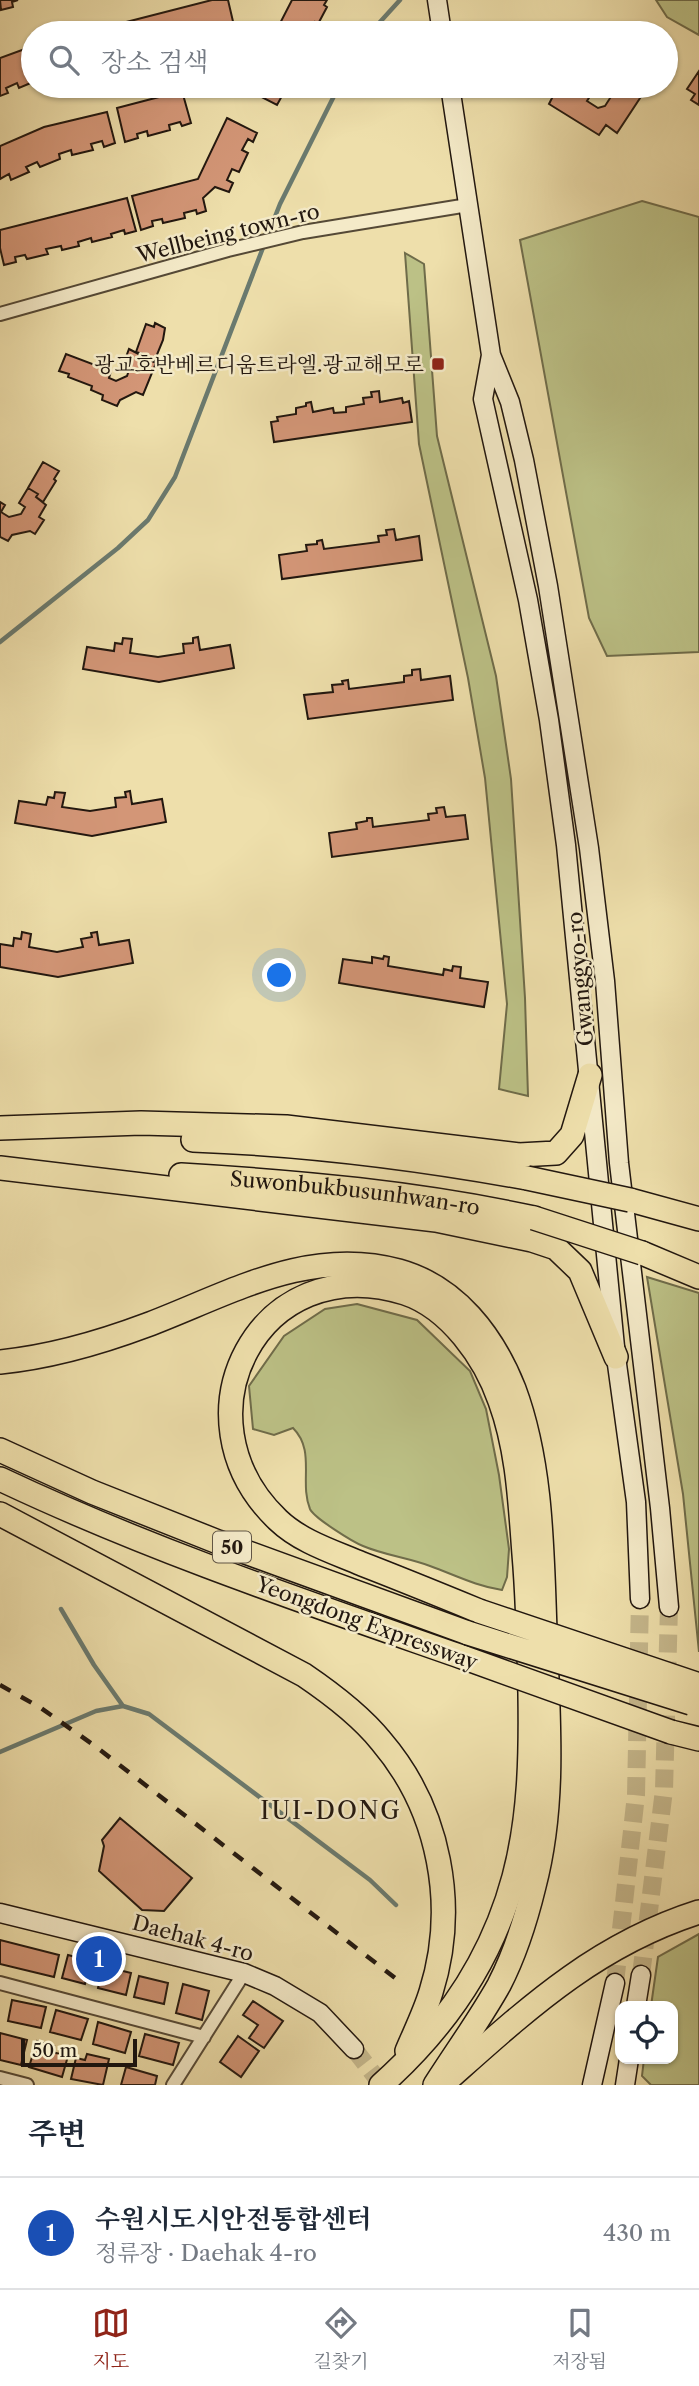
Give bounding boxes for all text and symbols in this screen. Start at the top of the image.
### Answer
search box [21,21,678,98]
icon: search [45,41,83,79]
text: 장소 검색 [101,46,208,78]
street label: Wellbeing town-ro [133,198,322,268]
place label: 광교호반베르디움트라엘.광교해모로 [94,352,424,377]
marker: 광교호반베르디움트라엘.광교해모로 [430,356,446,372]
street label: Gwanggyo-ro [562,911,598,1047]
your location [262,958,296,992]
street label: Suwonbukbusunhwan-ro [229,1166,482,1220]
road number: 50 [213,1532,251,1562]
street label: Yeongdong Expressway [252,1571,481,1675]
district label: IUI-DONG [260,1796,402,1825]
street label: Daehak 4-ro [130,1910,256,1966]
pin: 1 [76,1933,122,1985]
map controls [615,2001,678,2064]
button: locate [615,2001,678,2064]
scale bar [21,2036,136,2068]
text: 50 m [32,2039,77,2062]
text: 주변 [28,2115,86,2152]
text: 수원시도시안전통합센터 [95,2203,371,2235]
text: 1 [46,2219,56,2247]
text: 430 m [603,2219,671,2247]
text: 정류장 · Daehak 4-ro [95,2239,317,2267]
tab: 지도 [92,2304,130,2373]
tab: 길찾기 [313,2304,369,2373]
tab: 저장됨 [552,2304,607,2373]

